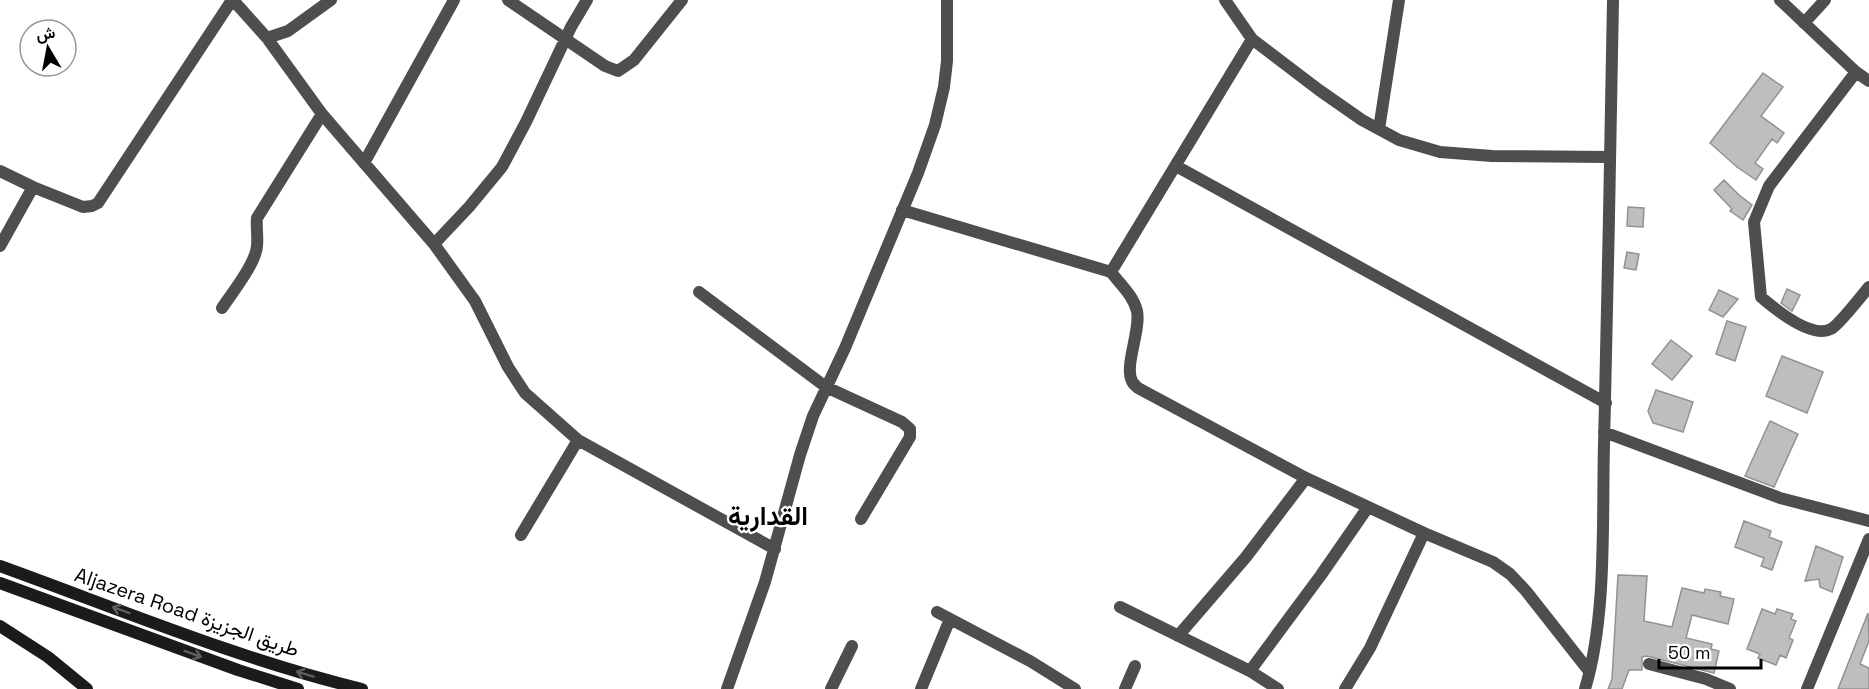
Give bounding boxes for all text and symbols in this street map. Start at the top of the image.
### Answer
north arrow [18,18,78,78]
text: ش [34,22,57,46]
district label: القدارية [728,499,808,533]
street label: Aljazera Road طريق الجزيزة [71,561,303,663]
one-way arrow [112,603,131,614]
scale bar [1659,632,1761,670]
text: 50 m [1668,641,1710,664]
one-way arrow [183,649,202,660]
one-way arrow [296,668,315,679]

